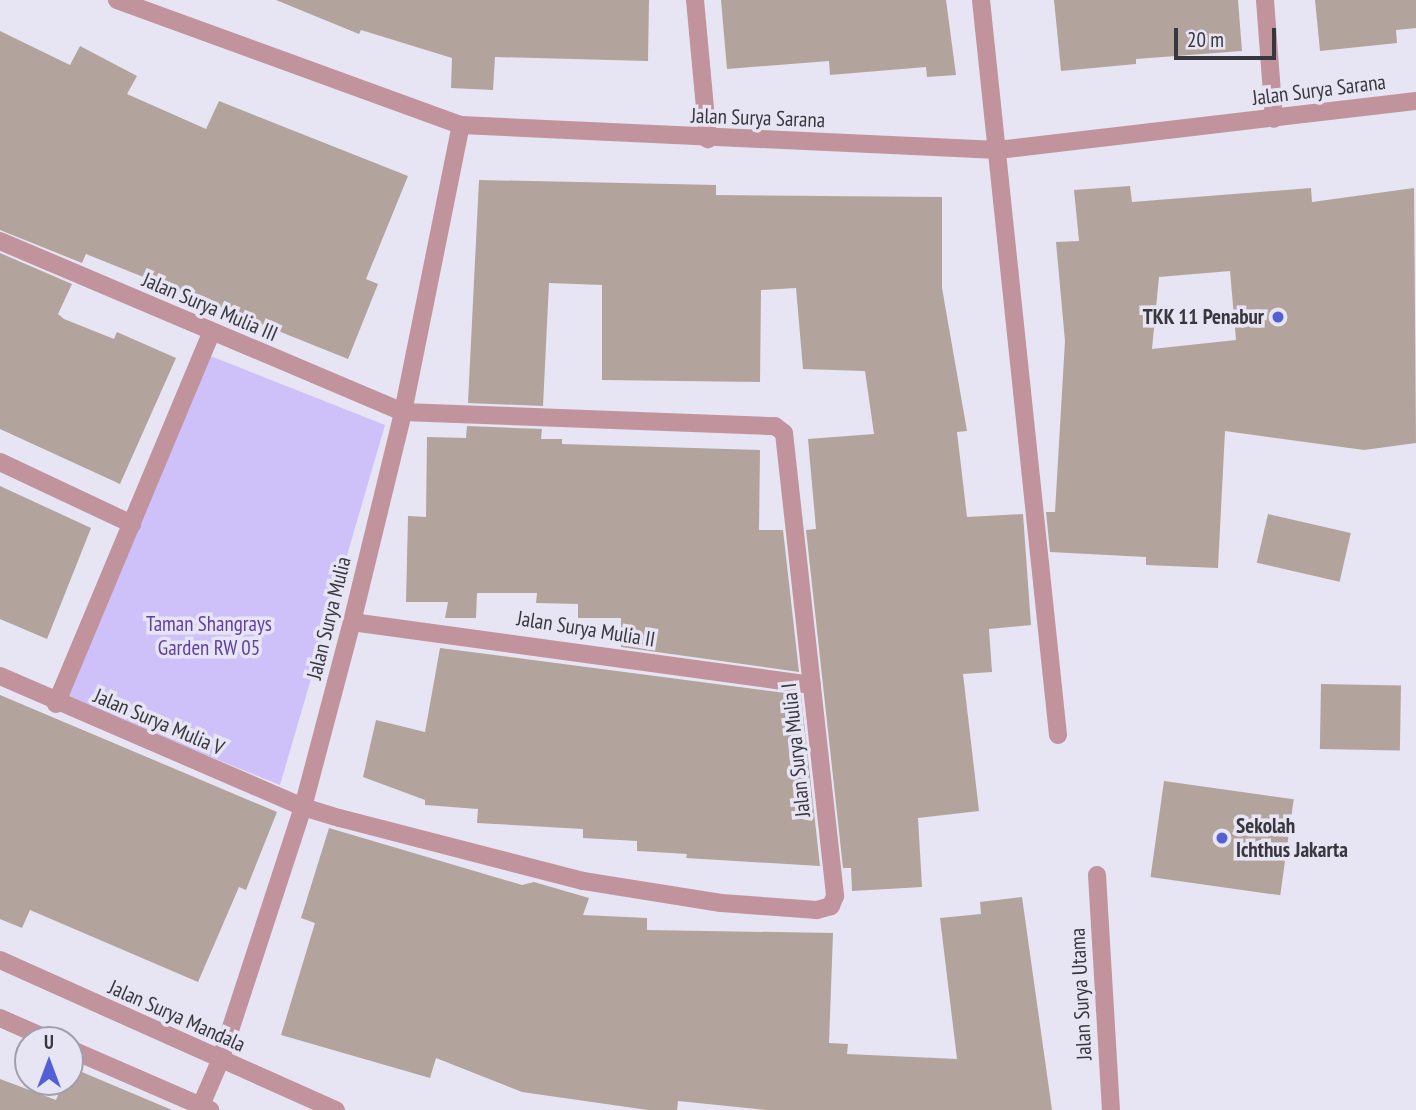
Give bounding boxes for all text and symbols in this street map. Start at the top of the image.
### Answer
scale bar [1178,14,1280,58]
text: 20 m [1187,26,1224,53]
street label: Jalan Surya Sarana [1251,69,1387,111]
street label: Jalan Surya Sarana [691,103,825,133]
street label: Jalan Surya Mulia III [139,267,281,347]
place label: TKK 11 Penabur [1142,304,1264,330]
marker: TKK 11 Penabur [1270,309,1286,325]
street label: Jalan Surya Mulia [302,554,356,682]
street label: Jalan Surya Mulia II [515,606,657,652]
park label: Taman Shangrays Garden RW 05 [146,611,272,661]
street label: Jalan Surya Mulia I [776,682,816,818]
street label: Jalan Surya Mulia V [90,683,228,761]
place label: Sekolah Ichthus Jakarta [1236,813,1348,863]
marker: Sekolah Ichthus Jakarta [1214,830,1230,846]
street label: Jalan Surya Utama [1065,927,1097,1061]
street label: Jalan Surya Mandala [105,975,249,1057]
north arrow [14,1026,84,1096]
text: U [44,1030,54,1054]

